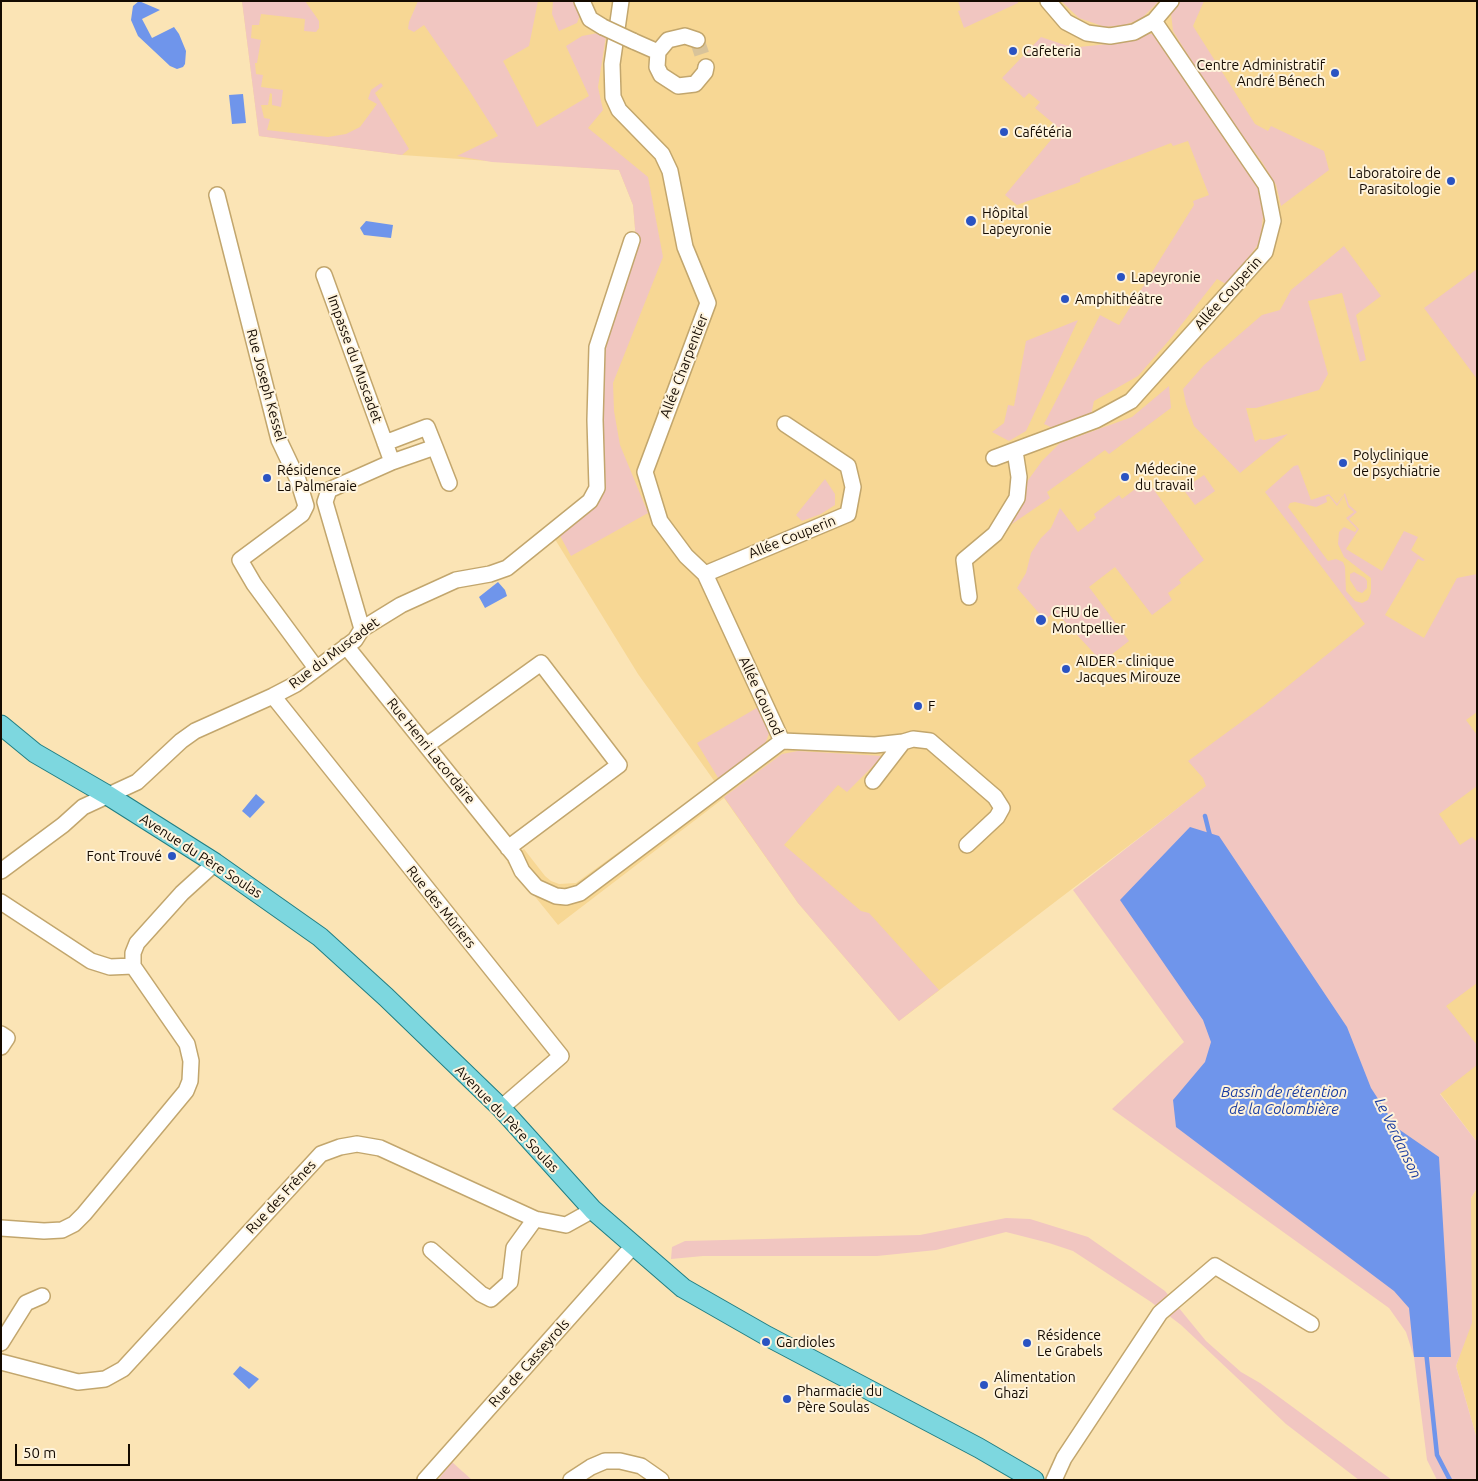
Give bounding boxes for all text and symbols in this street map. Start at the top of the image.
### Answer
place label: Cafeteria [1023,43,1081,59]
marker: Cafeteria [1007,45,1019,57]
place label: Centre Administratif André Bénech [1197,57,1325,90]
marker: Centre Administratif André Bénech [1329,67,1341,79]
place label: Cafétéria [1014,124,1072,140]
marker: Cafétéria [998,126,1010,138]
place label: Laboratoire de Parasitologie [1349,165,1441,198]
marker: Laboratoire de Parasitologie [1445,175,1457,187]
place label: Hôpital Lapeyronie [982,205,1052,238]
marker: Hôpital Lapeyronie [964,214,978,228]
street label: Allée Couperin [1191,253,1265,333]
place label: Lapeyronie [1131,269,1201,285]
marker: Lapeyronie [1115,271,1127,283]
place label: Amphithéâtre [1075,291,1163,307]
street label: Impasse du Muscadet [324,293,386,425]
marker: Amphithéâtre [1059,293,1071,305]
street label: Allée Charpentier [656,312,712,420]
street label: Rue Joseph Kessel [243,327,289,443]
place label: Polyclinique de psychiatrie [1353,447,1440,480]
marker: Polyclinique de psychiatrie [1337,457,1349,469]
place label: Médecine du travail [1135,461,1196,494]
place label: Résidence La Palmeraie [277,462,357,494]
marker: Médecine du travail [1119,471,1131,483]
marker: Résidence La Palmeraie [261,472,273,484]
street label: Allée Couperin [746,512,838,562]
place label: CHU de Montpellier [1052,604,1126,636]
marker: CHU de Montpellier [1034,613,1048,627]
street label: Rue du Muscadet [286,614,382,692]
place label: AIDER - clinique Jacques Mirouze [1076,653,1181,686]
street label: Allée Gounod [735,654,787,738]
marker: AIDER - clinique Jacques Mirouze [1060,663,1072,675]
street label: Rue Henri Lacordaire [383,695,479,807]
place label: F [928,698,935,714]
marker: F [912,700,924,712]
street label: Avenue du Père Soulas [137,810,265,902]
place label: Font Trouvé [86,848,162,864]
marker: Font Trouvé [166,850,178,862]
street label: Rue des Mûriers [403,863,479,951]
street label: Avenue du Père Soulas [452,1062,562,1176]
water label: Bassin de rétention de la Colombière [1221,1083,1347,1118]
water label: Le Verdanson [1371,1095,1425,1181]
street label: Rue des Frênes [243,1157,319,1237]
street label: Rue de Casseyrols [485,1316,573,1410]
place label: Résidence Le Grabels [1037,1327,1102,1360]
place label: Gardioles [776,1334,835,1350]
marker: Gardioles [760,1336,772,1348]
marker: Résidence Le Grabels [1021,1337,1033,1349]
place label: Alimentation Ghazi [994,1369,1076,1401]
marker: Alimentation Ghazi [978,1379,990,1391]
place label: Pharmacie du Père Soulas [797,1383,882,1415]
marker: Pharmacie du Père Soulas [781,1393,793,1405]
scale bar [18,1434,132,1466]
text: 50 m [23,1444,56,1461]

